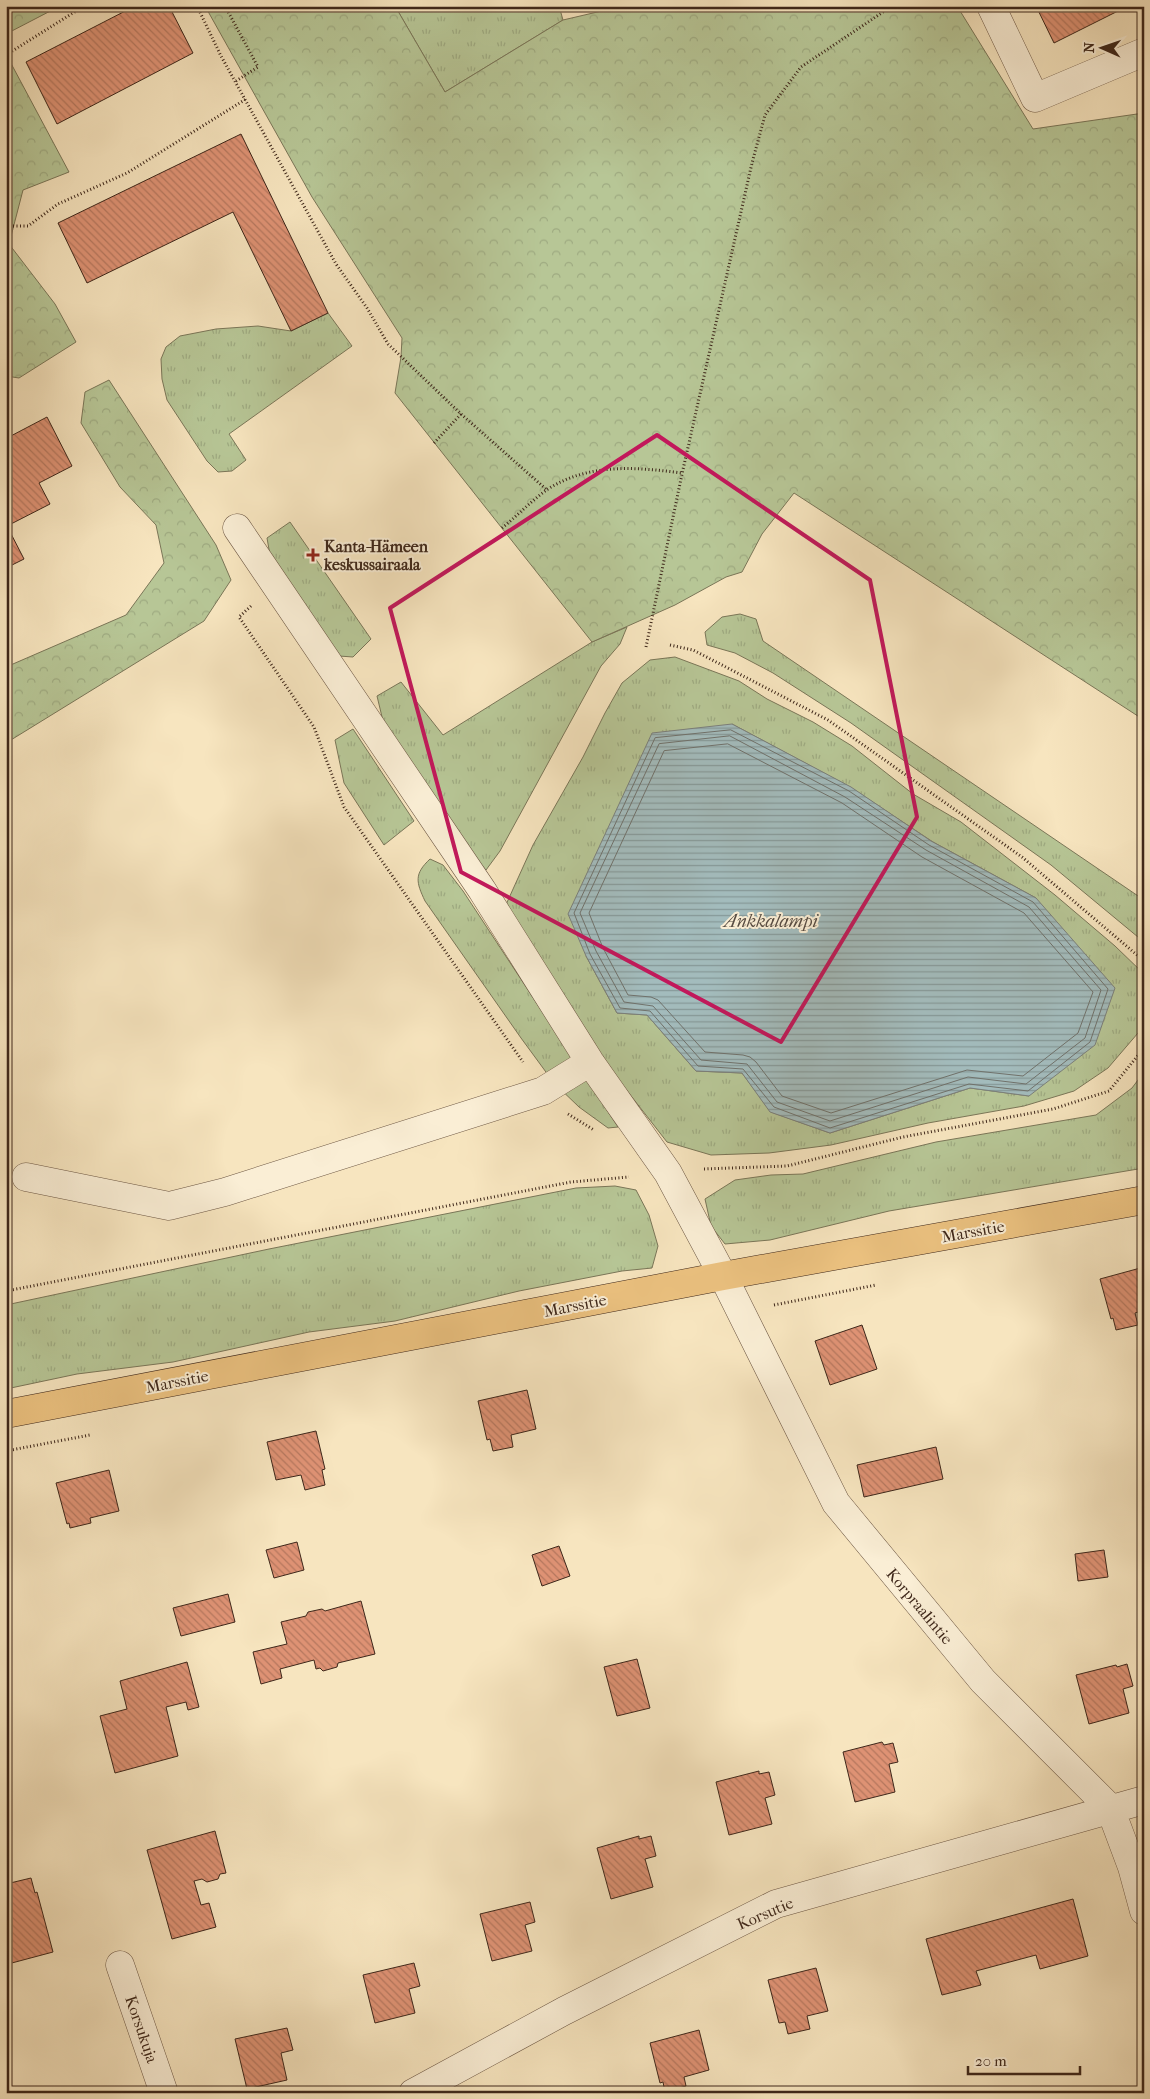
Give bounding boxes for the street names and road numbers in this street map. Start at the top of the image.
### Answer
street label: Marssitie [940,1217,1006,1246]
street label: Marssitie [542,1290,608,1321]
street label: Marssitie [144,1366,210,1397]
street label: Korpraalintie [882,1564,957,1648]
street label: Korsutie [734,1893,796,1934]
street label: Korsukuja [121,1993,162,2066]

